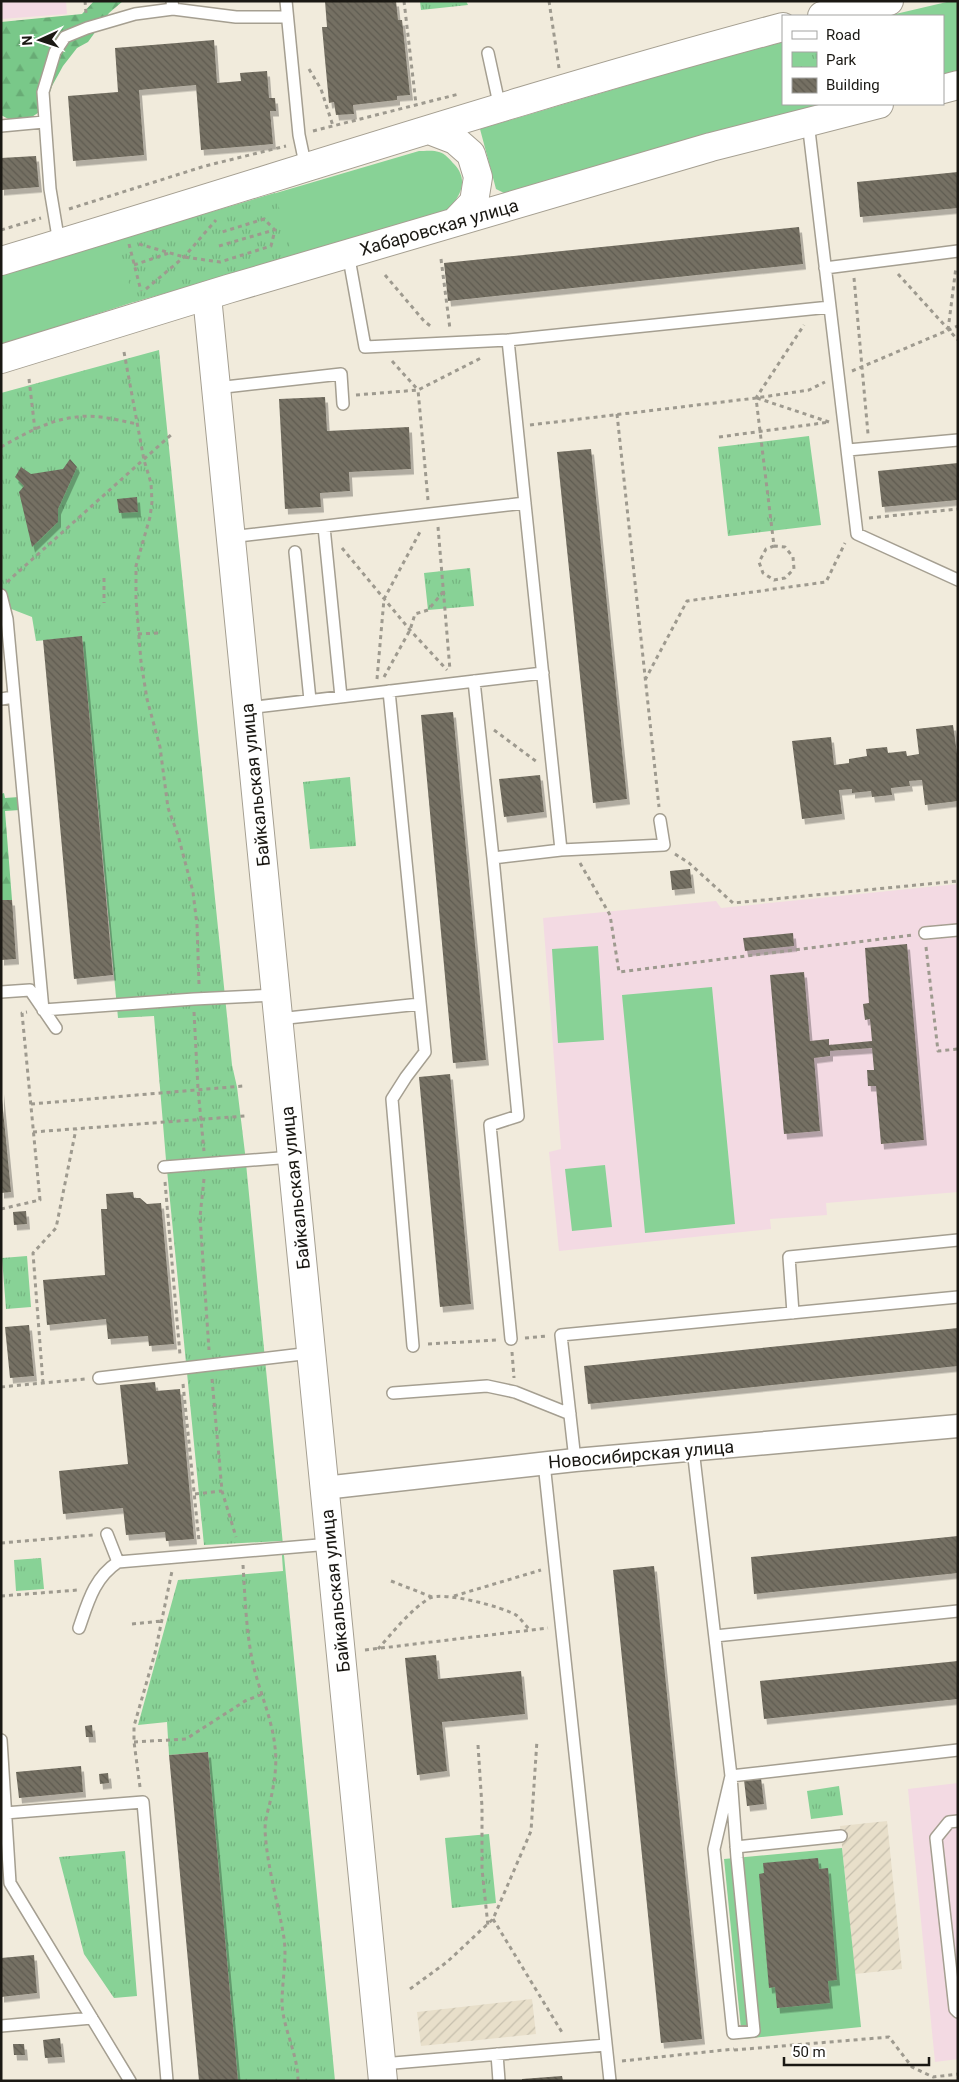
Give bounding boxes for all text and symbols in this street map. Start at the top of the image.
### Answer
north arrow [15,15,65,65]
legend [782,15,944,105]
text: Road [826,26,860,44]
text: N [19,35,35,46]
text: Park [826,51,857,69]
text: Building [826,76,880,94]
street label: Хабаровская улица [357,194,521,260]
street label: Байкальская улица [236,702,274,868]
street label: Байкальская улица [276,1105,314,1271]
street label: Новосибирская улица [547,1435,735,1473]
street label: Байкальская улица [316,1508,354,1674]
scale bar [784,2034,929,2066]
text: 50 m [792,2043,826,2061]

